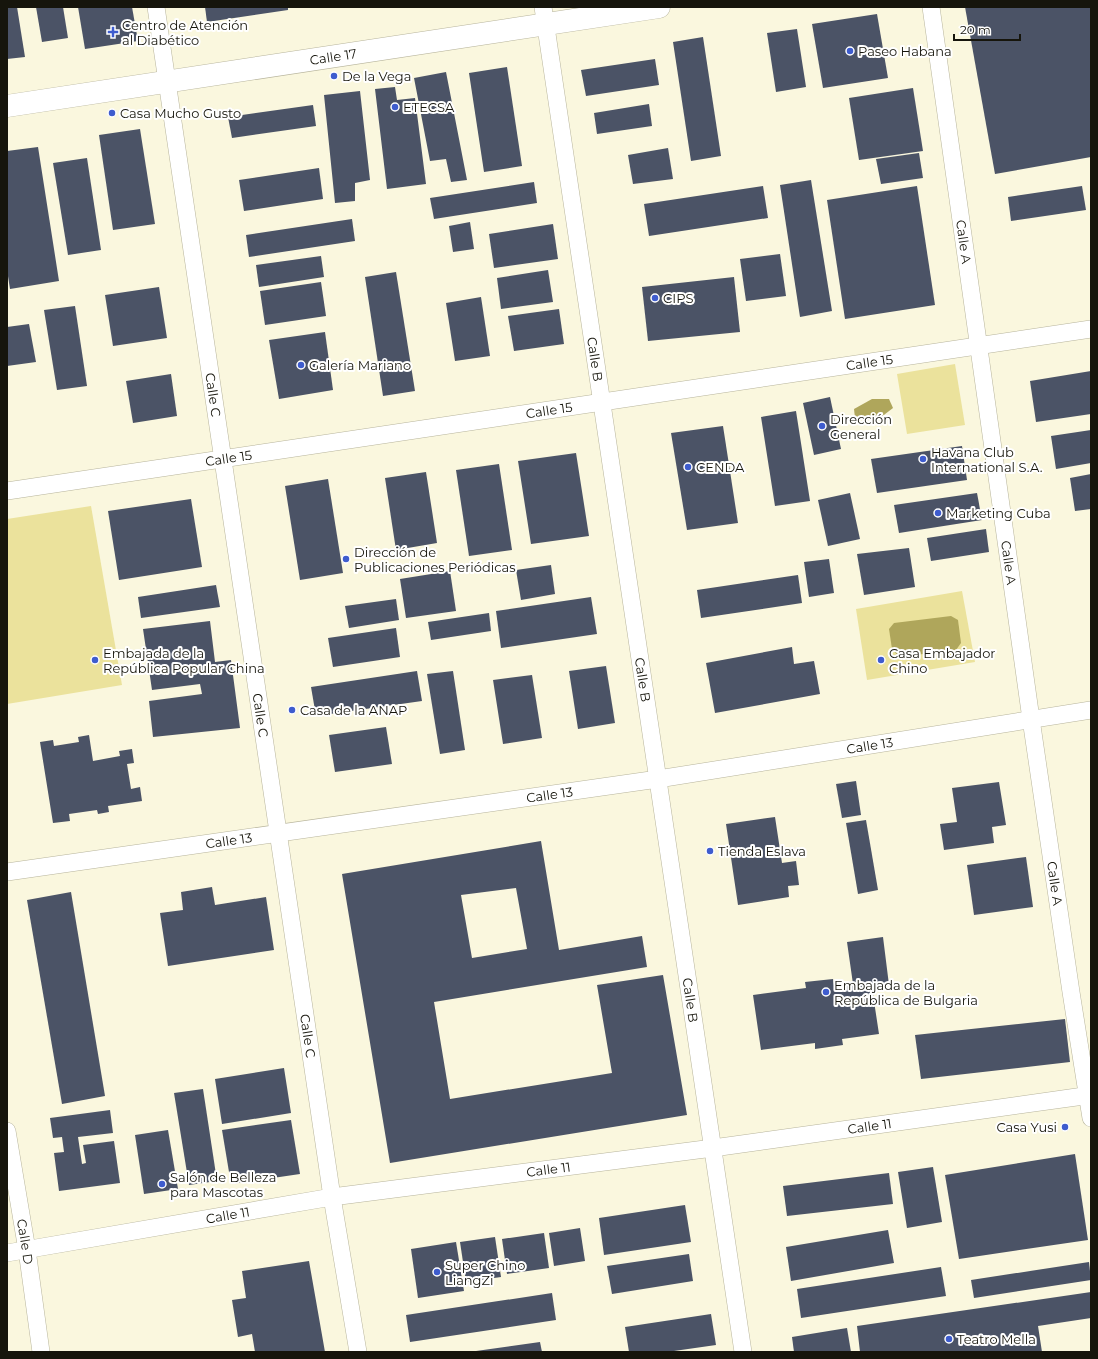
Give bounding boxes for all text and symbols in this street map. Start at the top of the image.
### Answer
scale bar [954,16,1020,42]
place label: Centro de Atención al Diabético [122,17,248,48]
text: 20 m [960,22,991,37]
marker: Centro de Atención al Diabético [107,26,119,38]
place label: Paseo Habana [858,43,952,59]
street label: Calle 17 [309,45,358,68]
marker: Paseo Habana [845,46,855,56]
place label: De la Vega [342,68,411,84]
marker: De la Vega [329,71,339,81]
place label: ETECSA [403,99,455,115]
marker: ETECSA [390,102,400,112]
place label: Casa Mucho Gusto [120,105,241,121]
marker: Casa Mucho Gusto [107,108,117,118]
street label: Calle A [953,219,975,265]
place label: CIPS [663,290,693,306]
marker: CIPS [650,293,660,303]
street label: Calle B [584,336,607,383]
street label: Calle 15 [845,351,894,374]
place label: Galería Mariano [309,357,411,373]
marker: Galería Mariano [296,360,306,370]
street label: Calle C [202,372,225,418]
street label: Calle 15 [524,399,573,421]
place label: Dirección General [830,411,892,442]
marker: Dirección General [817,421,827,431]
place label: Havana Club International S.A. [931,444,1043,475]
street label: Calle 15 [204,446,253,469]
marker: Havana Club International S.A. [918,454,928,464]
place label: CENDA [696,459,745,475]
marker: CENDA [683,462,693,472]
place label: Marketing Cuba [946,505,1051,521]
marker: Marketing Cuba [933,508,943,518]
street label: Calle A [998,539,1020,586]
place label: Dirección de Publicaciones Periódicas [354,544,516,575]
marker: Dirección de Publicaciones Periódicas [341,554,351,564]
place label: Embajada de la República Popular China [103,645,265,676]
place label: Casa Embajador Chino [889,645,996,676]
marker: Embajada de la República Popular China [90,655,100,665]
marker: Casa Embajador Chino [876,655,886,665]
street label: Calle B [632,656,654,703]
street label: Calle C [250,692,272,738]
place label: Casa de la ANAP [300,702,407,718]
marker: Casa de la ANAP [287,705,297,715]
street label: Calle 13 [845,734,894,757]
street label: Calle 13 [525,783,574,806]
street label: Calle 13 [204,829,253,852]
place label: Tienda Eslava [718,843,806,859]
marker: Tienda Eslava [705,846,715,856]
street label: Calle A [1044,860,1066,907]
street label: Calle B [679,977,702,1024]
place label: Embajada de la República de Bulgaria [834,977,978,1008]
marker: Embajada de la República de Bulgaria [821,987,831,997]
street label: Calle C [297,1013,319,1059]
street label: Calle 11 [846,1115,893,1137]
place label: Casa Yusi [996,1119,1057,1135]
marker: Casa Yusi [1060,1122,1070,1132]
street label: Calle 11 [525,1158,572,1180]
place label: Salón de Belleza para Mascotas [170,1169,276,1200]
marker: Salón de Belleza para Mascotas [157,1179,167,1189]
street label: Calle 11 [204,1203,251,1227]
street label: Calle D [14,1218,37,1265]
place label: Super Chino LiangZi [445,1257,525,1288]
marker: Super Chino LiangZi [432,1267,442,1277]
place label: Teatro Mella [957,1331,1036,1347]
marker: Teatro Mella [944,1334,954,1344]

